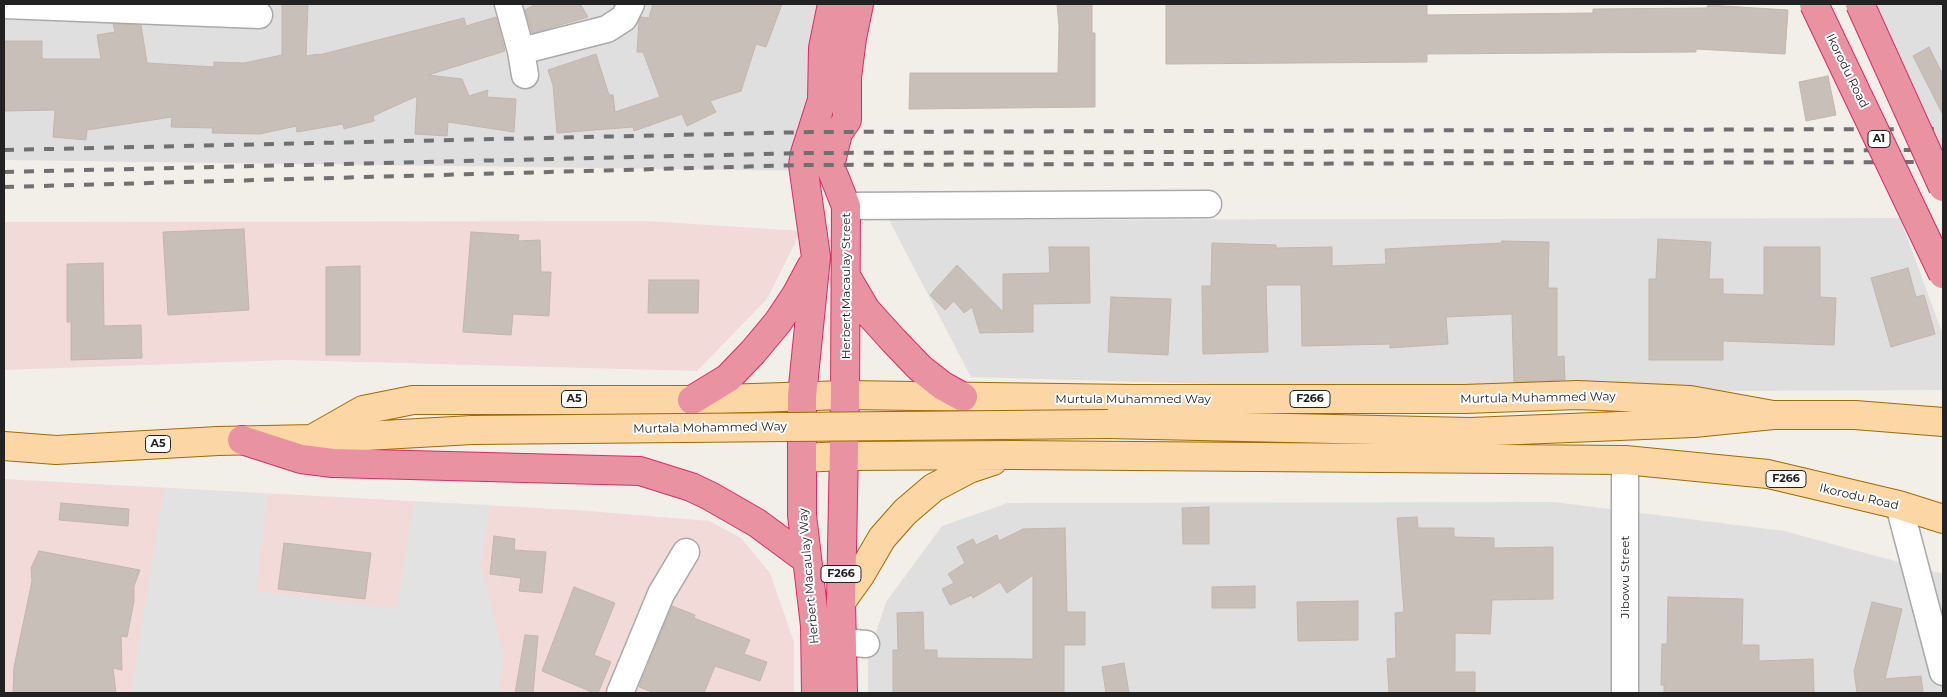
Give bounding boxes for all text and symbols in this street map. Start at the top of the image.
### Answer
street label: Ikorodu Road [1823,31,1871,111]
road number: A1 [1868,130,1890,148]
street label: Herbert Macaulay Street [839,213,853,359]
street label: Murtula Muhammed Way [1460,389,1616,407]
road number: A5 [562,390,586,408]
road number: F266 [1290,390,1330,408]
street label: Murtula Muhammed Way [1055,392,1211,406]
street label: Murtala Mohammed Way [633,419,787,437]
road number: A5 [146,436,170,452]
road number: F266 [1766,470,1806,488]
street label: Ikorodu Road [1818,481,1900,513]
street label: Herbert Macaulay Way [796,507,822,645]
street label: Jibowu Street [1618,536,1632,618]
road number: F266 [821,566,861,582]

